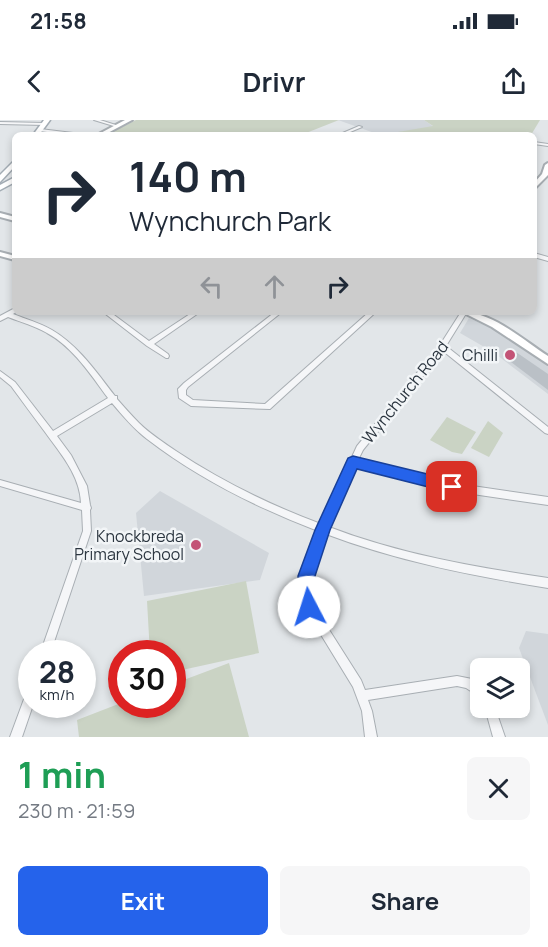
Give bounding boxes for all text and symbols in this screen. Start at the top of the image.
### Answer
text: 21:58 [30,6,87,36]
text: Drivr [243,63,305,100]
icon: back [18,65,51,98]
icon: share [497,65,530,98]
text: 140 m [129,147,247,205]
icon: right [30,156,108,234]
text: Wynchurch Park [129,202,331,239]
icon: left [195,270,228,303]
icon: ahead [258,270,291,303]
icon: right [321,270,354,303]
street label: Wynchurch Road [357,336,453,448]
place label: Chilli [462,344,498,366]
marker: Chilli [503,348,517,362]
pin [426,461,477,512]
icon: arrive [435,470,468,503]
place label: Knockbreda Primary School [74,525,184,565]
marker: Knockbreda Primary School [189,538,203,552]
position arrow [277,575,341,639]
speed limit sign: 30 [108,640,186,718]
text: 28 [39,651,75,692]
map controls [470,658,530,718]
button: layers [470,658,530,718]
text: km/h [40,684,74,705]
text: 1 min [18,750,106,799]
button: close [467,757,530,820]
text: 230 m · 21:59 [18,797,135,824]
button: Exit [18,866,268,935]
button: Share [280,866,530,935]

